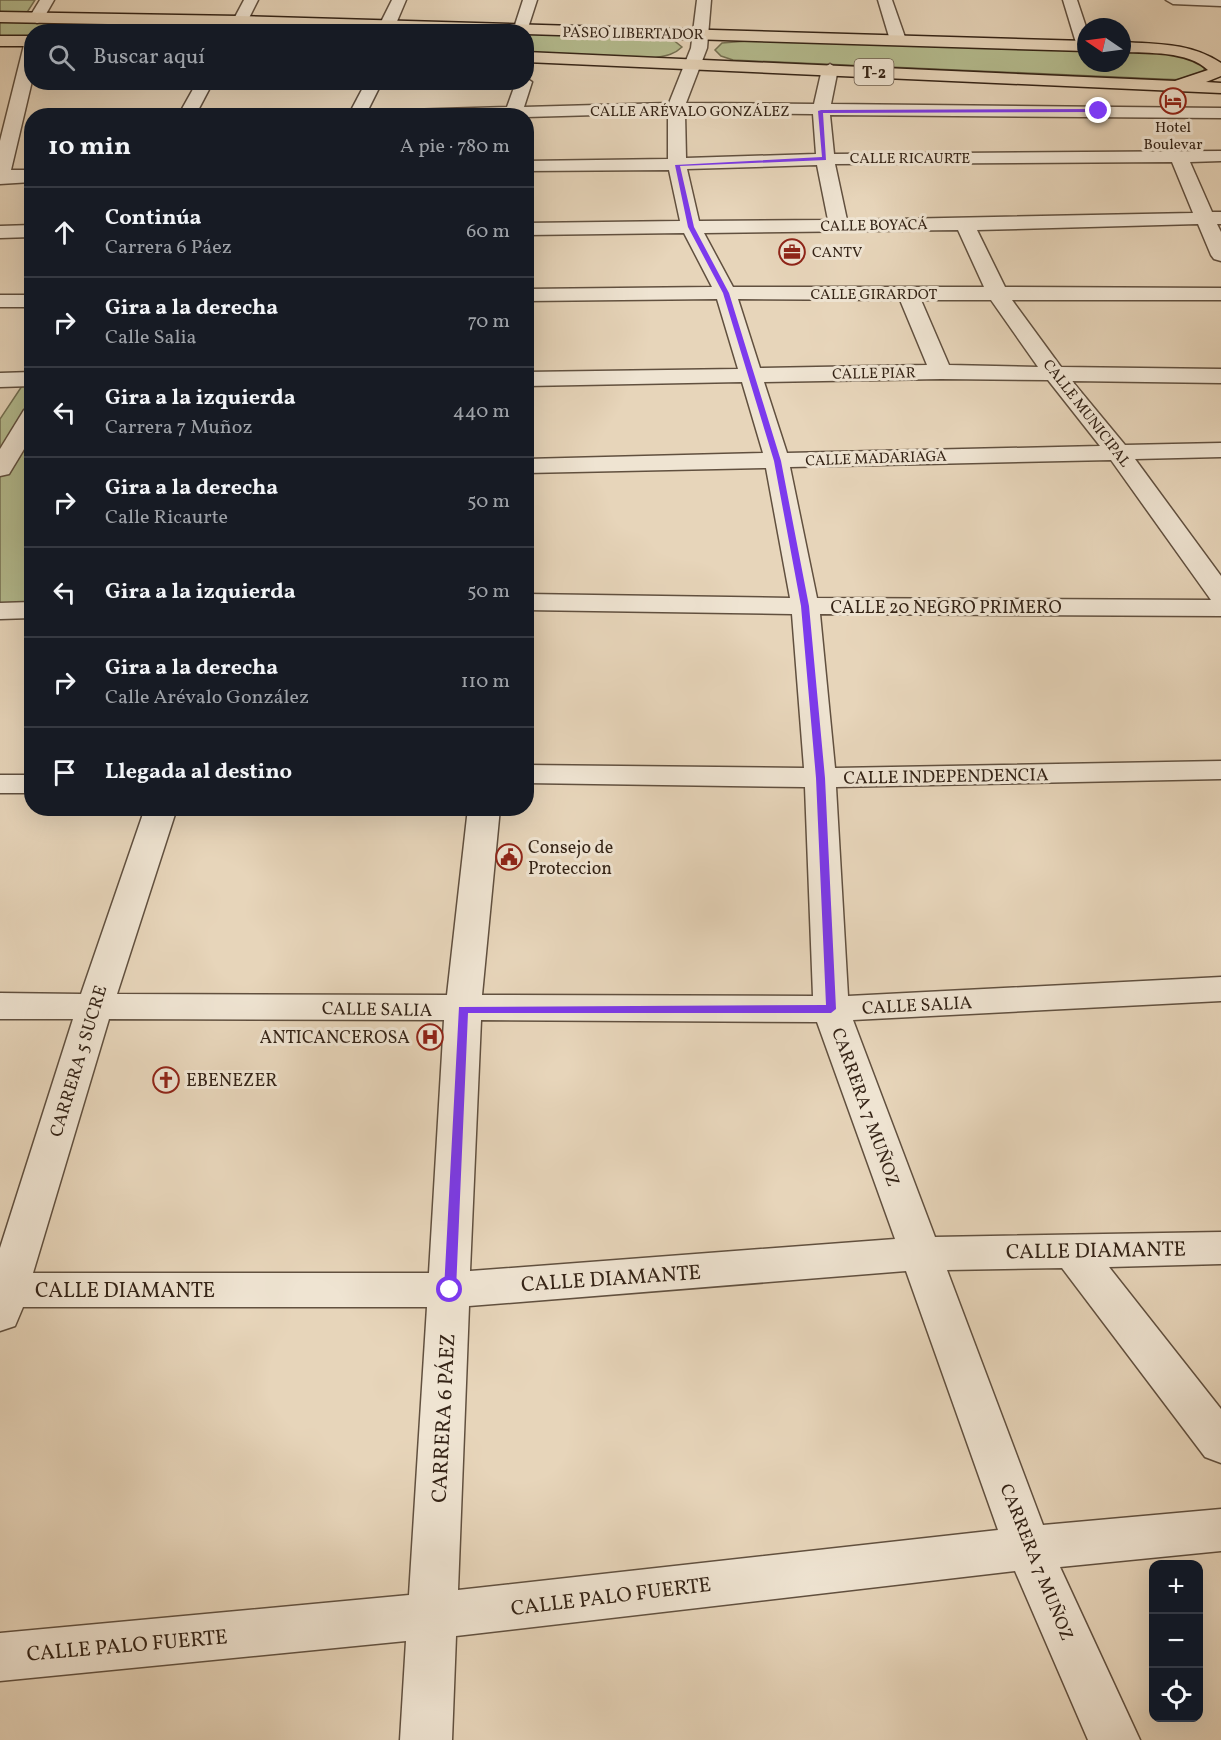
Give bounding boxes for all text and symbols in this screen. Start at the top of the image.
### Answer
north arrow [1077,18,1131,72]
street label: PASEO LIBERTADOR [562,23,704,46]
search box [24,24,534,90]
icon: search [45,41,78,74]
text: Buscar aquí [93,42,205,73]
road number: T-2 [854,59,894,85]
hotel icon: Hotel Boulevar [1158,86,1188,116]
route end [1085,97,1111,123]
street label: CALLE ARÉVALO GONZÁLEZ [590,102,790,123]
place label: Hotel Boulevar [1144,118,1202,156]
text: 10 min [48,129,131,165]
text: A pie · 780 m [400,133,510,161]
street label: CALLE RICAURTE [850,149,970,170]
text: Continúa [105,203,202,234]
street label: CALLE BOYACÁ [820,215,928,238]
icon: ahead [48,216,81,249]
text: 60 m [466,218,510,246]
text: Carrera 6 Páez [105,234,232,262]
office icon: CANTV [777,237,807,267]
place label: CANTV [812,243,862,264]
street label: CALLE GIRARDOT [811,285,938,306]
text: Gira a la derecha [105,293,278,324]
icon: right [48,306,81,339]
text: 70 m [467,308,510,336]
text: Calle Salia [105,324,196,352]
street label: CALLE MUNICIPAL [1037,356,1135,473]
street label: CALLE PIAR [832,363,916,386]
text: Gira a la izquierda [105,383,296,414]
icon: left [48,396,81,429]
text: 440 m [453,398,510,426]
text: Carrera 7 Muñoz [105,414,252,442]
street label: CALLE MADARIAGA [805,447,948,472]
text: Gira a la derecha [105,473,278,504]
icon: right [48,486,81,519]
text: 50 m [467,488,510,516]
text: Calle Ricaurte [105,504,228,532]
icon: left [48,576,81,609]
text: Gira a la izquierda [105,577,296,608]
text: 50 m [467,578,510,606]
street label: CALLE 20 NEGRO PRIMERO [830,596,1062,621]
text: Gira a la derecha [105,653,278,684]
icon: right [48,666,81,699]
text: 110 m [461,668,510,696]
text: Calle Arévalo González [105,684,309,712]
icon: arrive [48,756,81,789]
text: Llegada al destino [105,757,292,788]
street label: CALLE INDEPENDENCIA [843,763,1049,792]
place label: Consejo de Proteccion [528,836,613,882]
public building icon: Consejo de Proteccion [494,842,524,872]
street label: CARRERA 5 SUCRE [44,982,114,1140]
street label: CALLE SALIA [861,991,973,1022]
street label: CALLE SALIA [322,997,433,1024]
hospital icon: ANTICANCEROSA [415,1022,445,1052]
street label: CARRERA 7 MUÑOZ [824,1025,905,1190]
place label: ANTICANCEROSA [259,1026,410,1051]
church icon: EBENEZER [151,1065,181,1095]
place label: EBENEZER [186,1069,278,1094]
street label: CALLE DIAMANTE [1006,1235,1186,1268]
street label: CALLE DIAMANTE [520,1259,702,1300]
route start [436,1276,462,1302]
street label: CALLE DIAMANTE [35,1277,215,1306]
street label: CARRERA 6 PÁEZ [426,1333,463,1503]
street label: CARRERA 7 MUÑOZ [993,1480,1079,1645]
map controls [1149,1560,1203,1722]
button: + [1149,1560,1203,1614]
street label: CALLE PALO FUERTE [509,1571,713,1624]
button: − [1149,1614,1203,1668]
street label: CALLE PALO FUERTE [26,1623,229,1670]
button: locate [1149,1668,1203,1722]

